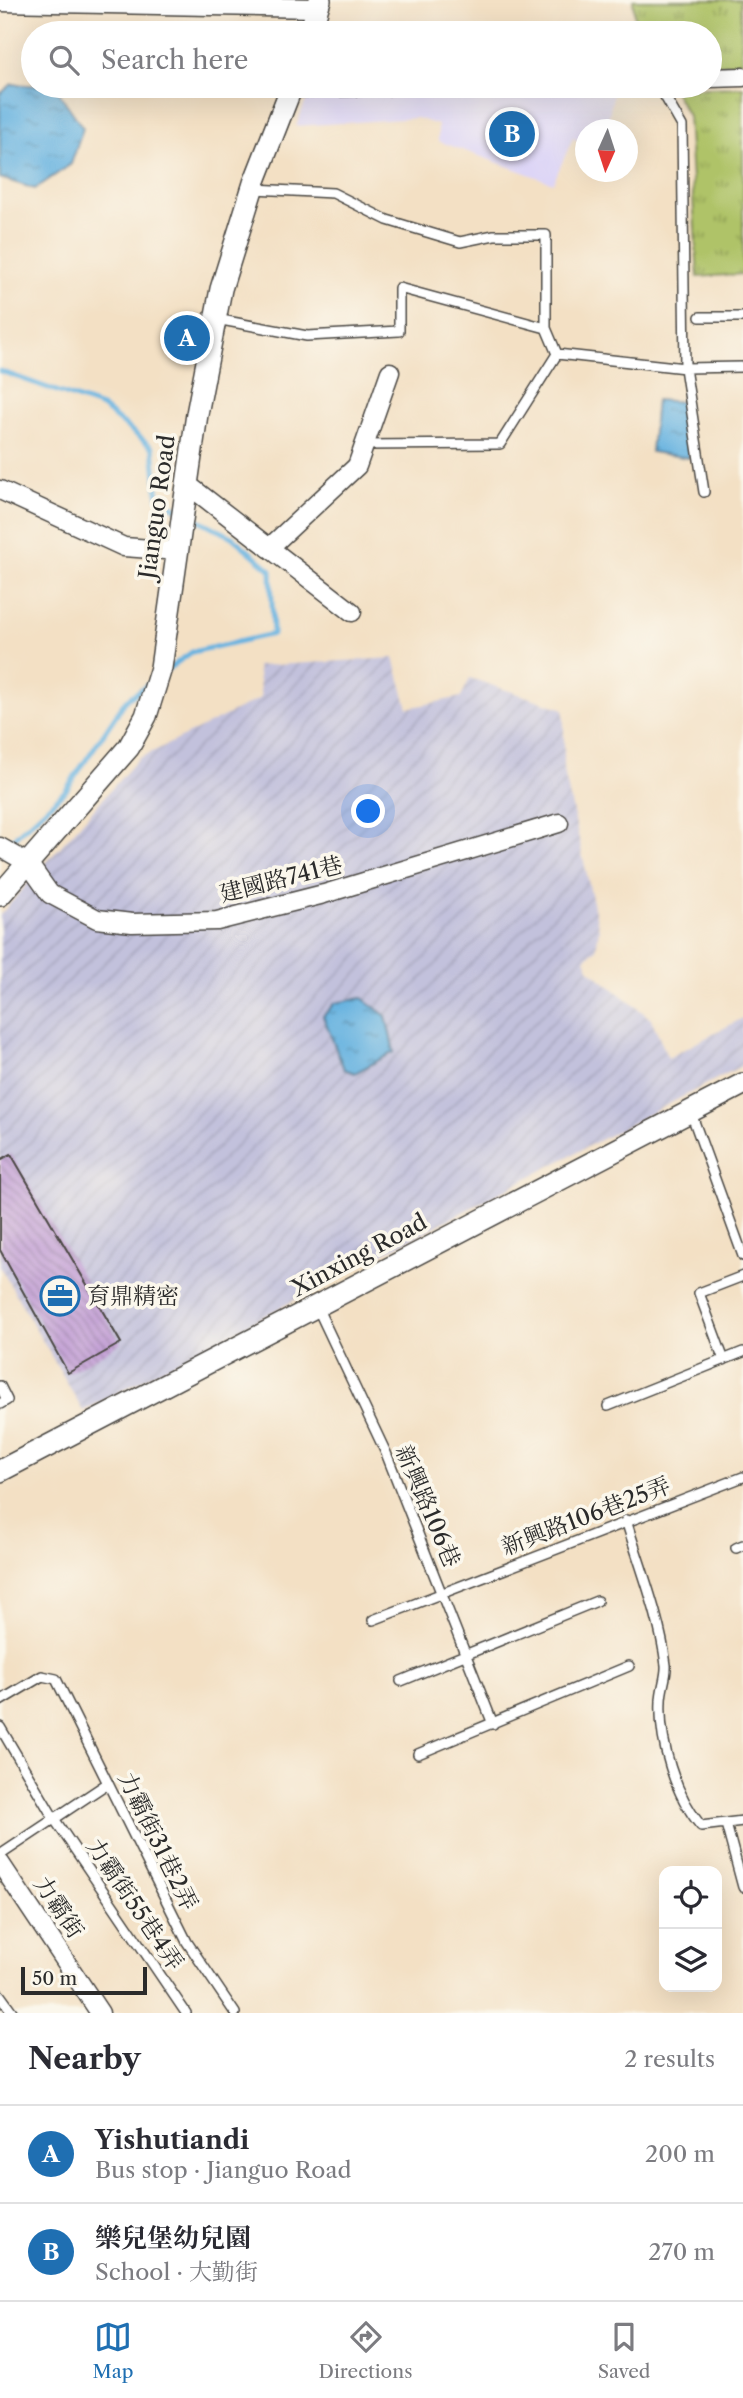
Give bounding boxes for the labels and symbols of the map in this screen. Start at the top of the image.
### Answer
pin: B [489,108,535,160]
north arrow [575,119,638,182]
pin: A [164,312,210,364]
street label: Jianguo Road [133,433,181,584]
your location [351,794,385,828]
street label: 建國路741巷 [217,850,345,908]
street label: Xinxing Road [286,1208,432,1303]
office icon: 育鼎精密 [39,1275,81,1317]
place label: 育鼎精密 [87,1282,179,1310]
street label: 新興路106巷 [390,1441,466,1571]
street label: 新興路106巷25弄 [498,1471,674,1561]
street label: 力霸街31巷2弄 [112,1767,204,1915]
street label: 力霸街55巷4弄 [81,1833,189,1975]
street label: 力霸街 [28,1871,90,1943]
scale bar [21,1964,147,1996]

